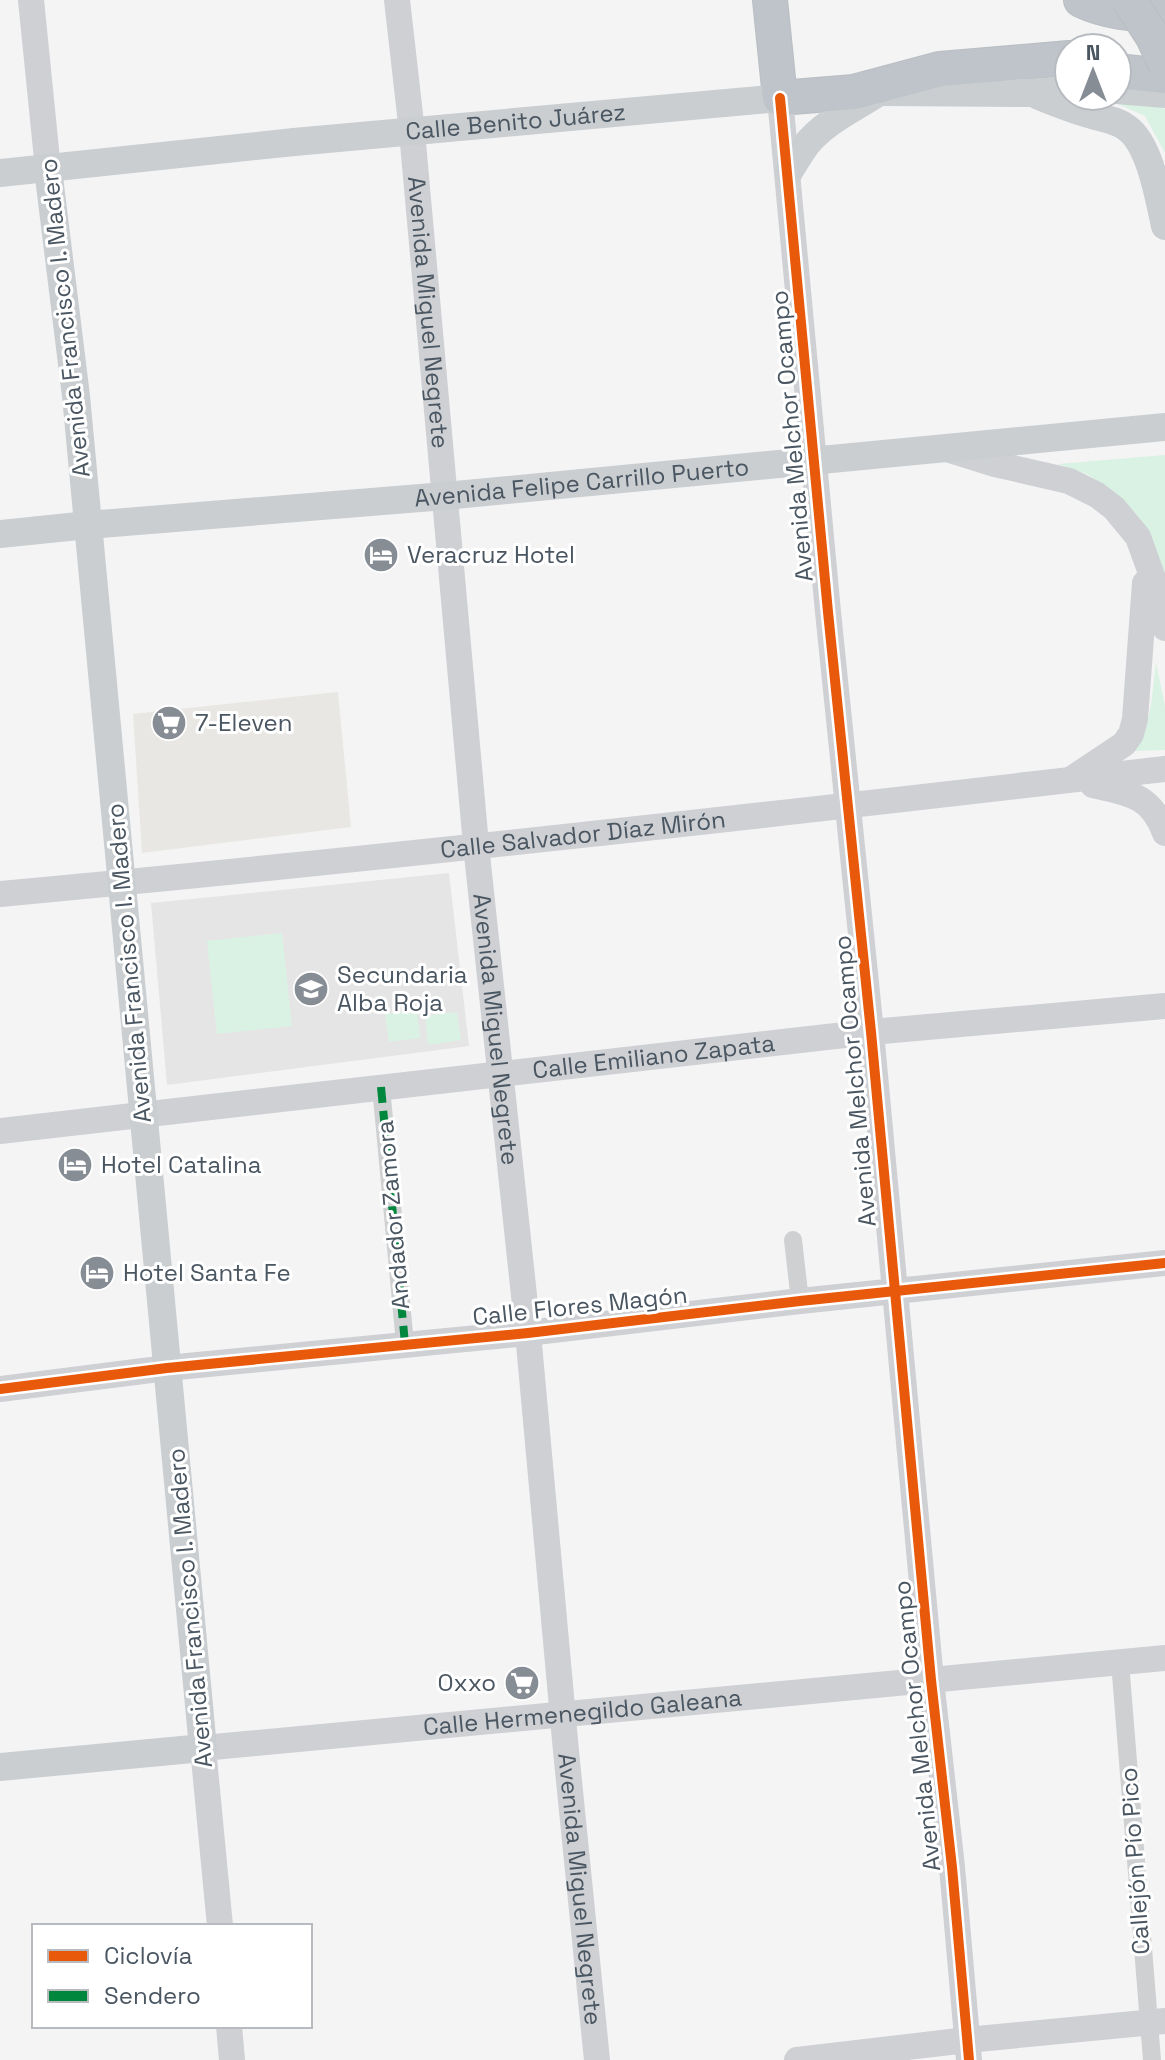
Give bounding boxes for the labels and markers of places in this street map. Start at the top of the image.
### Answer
hotel icon: Veracruz Hotel [362,536,400,574]
place label: Veracruz Hotel [407,539,575,570]
supermarket icon: 7-Eleven [150,704,188,742]
place label: 7-Eleven [195,707,293,738]
place label: Secundaria Alba Roja [337,959,468,1018]
school or university icon: Secundaria Alba Roja [292,970,330,1008]
hotel icon: Hotel Catalina [56,1146,94,1184]
place label: Hotel Catalina [101,1149,262,1180]
hotel icon: Hotel Santa Fe [78,1254,116,1292]
place label: Hotel Santa Fe [123,1257,291,1288]
supermarket icon: Oxxo [503,1664,541,1702]
place label: Oxxo [437,1667,496,1698]

